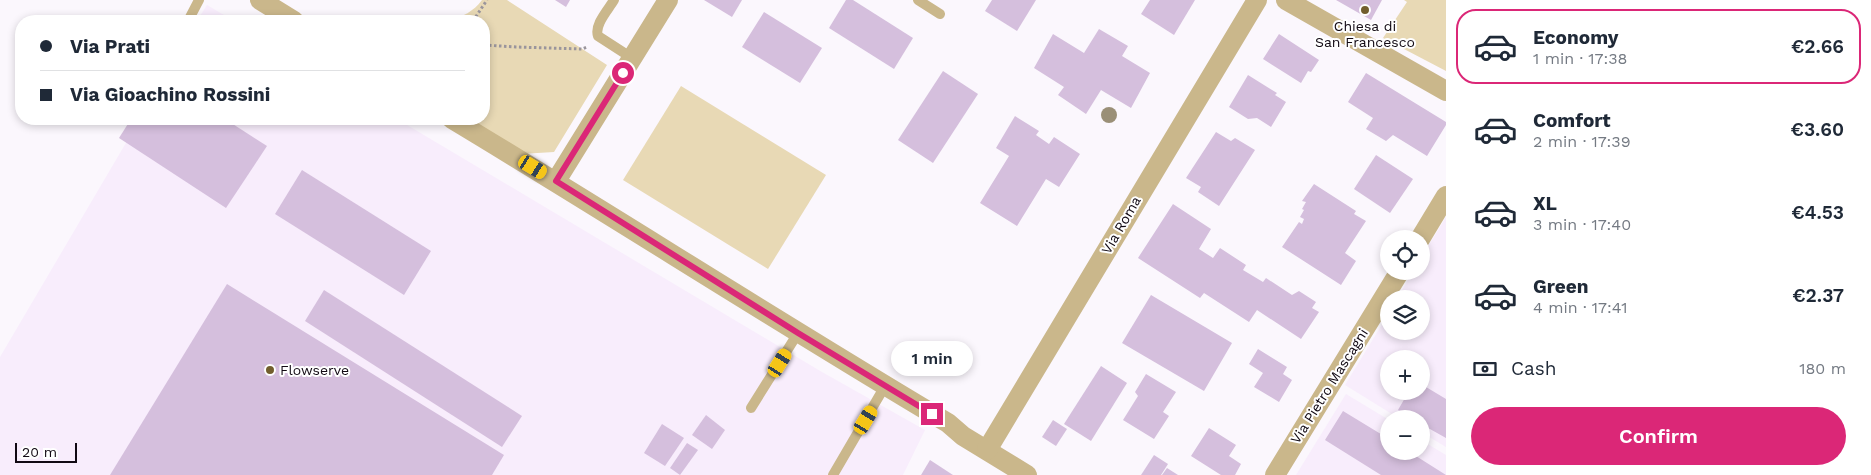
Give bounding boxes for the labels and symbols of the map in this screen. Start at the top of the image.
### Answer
marker: Chiesa di San Francesco [1359,4,1371,16]
place label: Chiesa di San Francesco [1315,18,1415,50]
route start [612,62,634,84]
car [516,153,549,181]
street label: Via Roma [1098,193,1144,257]
street label: Via Pietro Mascagni [1287,326,1371,446]
callout: 1 min [891,342,973,376]
car [765,346,794,380]
place label: Flowserve [280,362,349,378]
marker: Flowserve [264,364,276,376]
car [851,403,880,437]
route end [921,403,943,425]
scale bar [15,440,78,463]

